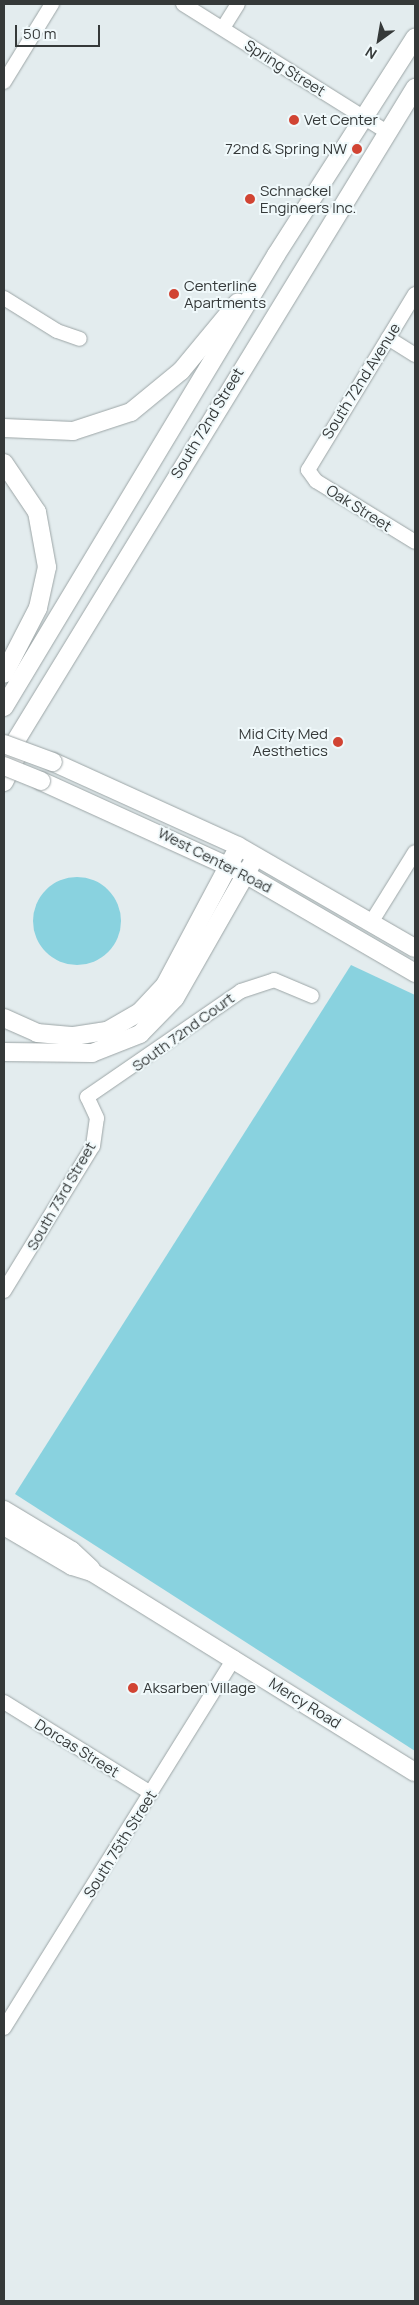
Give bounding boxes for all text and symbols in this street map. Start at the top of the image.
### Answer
scale bar [18,15,102,47]
north arrow [354,15,404,65]
text: 50 m [23,23,57,44]
street label: Spring Street [241,36,329,100]
text: N [361,42,380,64]
place label: Vet Center [304,111,378,129]
marker: Vet Center [288,114,300,126]
place label: 72nd & Spring NW [225,140,347,158]
marker: 72nd & Spring NW [351,143,363,155]
place label: Schnackel Engineers Inc. [260,181,356,216]
marker: Schnackel Engineers Inc. [244,193,256,205]
place label: Centerline Apartments [184,276,266,311]
marker: Centerline Apartments [168,288,180,300]
street label: South 72nd Avenue [318,320,404,442]
street label: South 72nd Street [167,364,247,482]
street label: Oak Street [323,481,395,535]
place label: Mid City Med Aesthetics [239,724,328,759]
marker: Mid City Med Aesthetics [332,736,344,748]
street label: West Center Road [155,824,275,896]
street label: South 72nd Court [128,989,238,1075]
street label: South 73rd Street [23,1139,99,1253]
street label: Mercy Road [266,1674,344,1732]
place label: Aksarben Village [143,1679,256,1697]
marker: Aksarben Village [127,1682,139,1694]
street label: Dorcas Street [32,1715,122,1781]
street label: South 75th Street [80,1787,160,1901]

